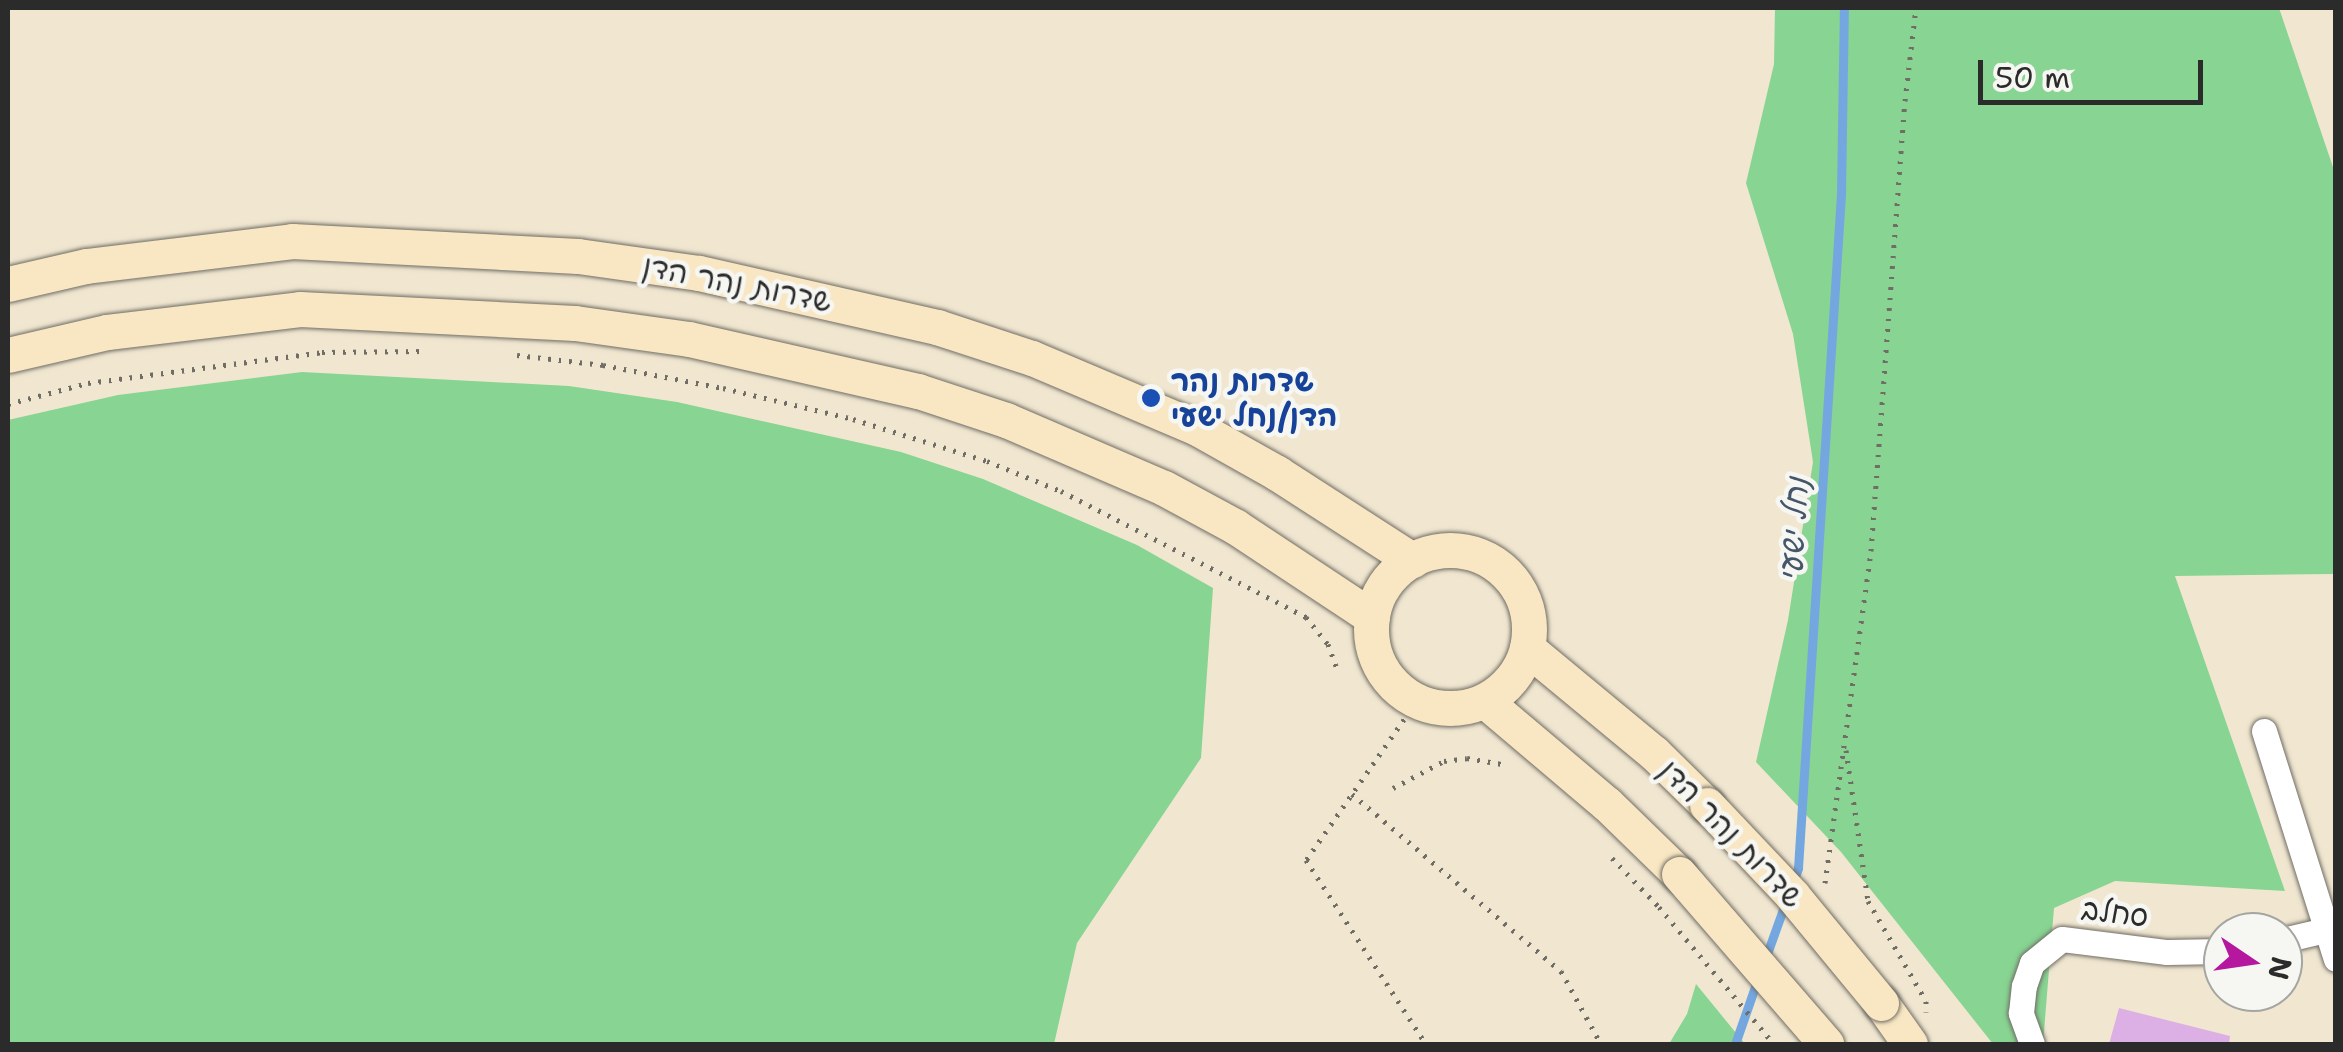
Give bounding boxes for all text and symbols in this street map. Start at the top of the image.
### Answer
scale bar [1983,40,2208,102]
text: 50 m [1995,57,2070,98]
street label: שדרות נהר הדן [640,248,834,320]
place label: שדרות נהר הדן/נחל ישעי [1171,363,1337,434]
marker: שדרות נהר הדן/נחל ישעי [1140,387,1162,409]
water label: נחל ישעי [1771,476,1817,584]
street label: שדרות נהר הדן [1652,753,1810,915]
street label: סחלב [2080,891,2150,935]
north arrow [2203,912,2303,1012]
text: N [2259,953,2301,983]

